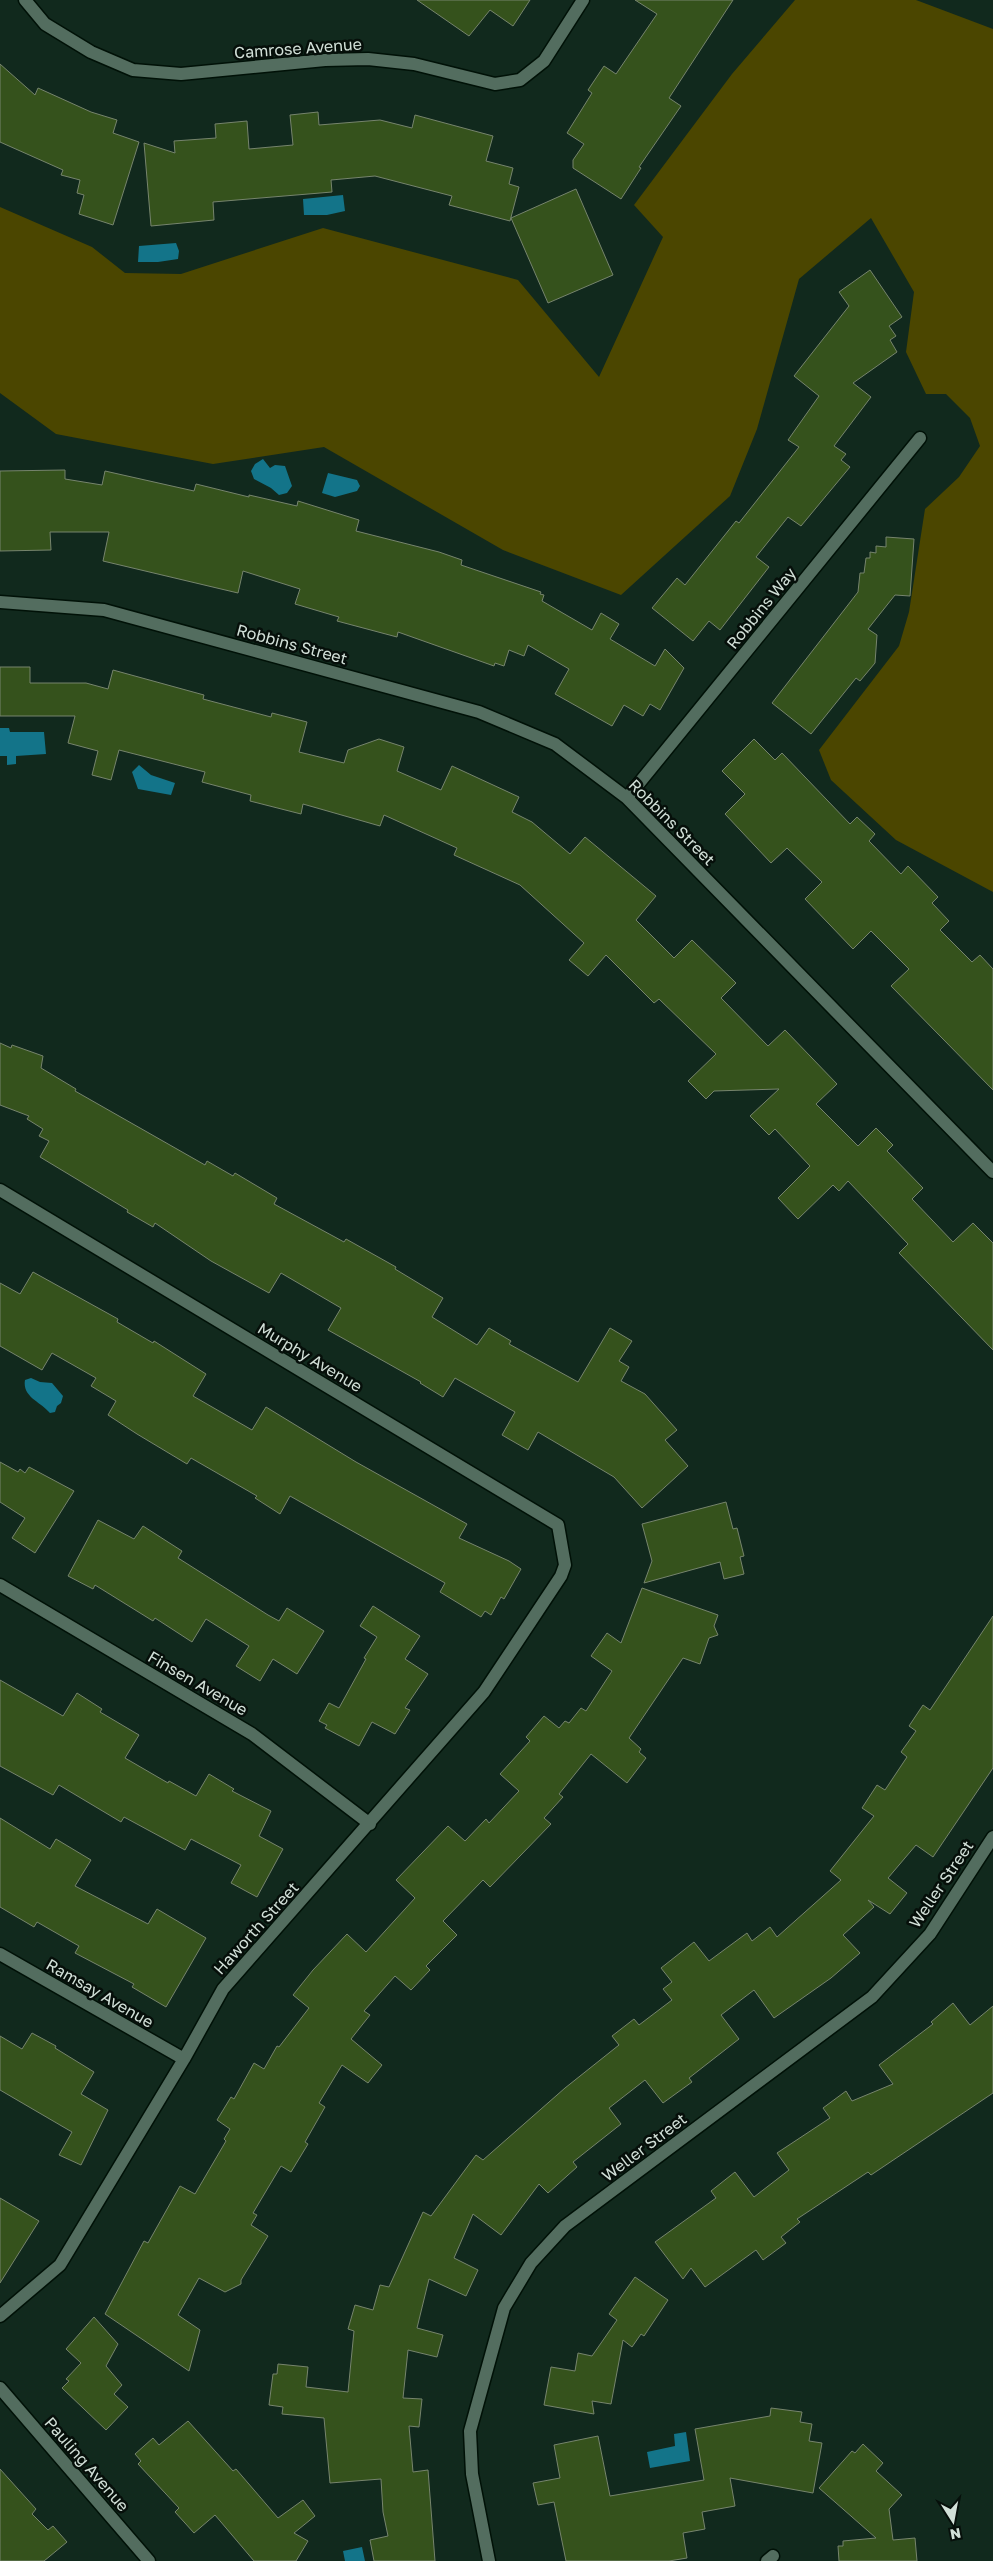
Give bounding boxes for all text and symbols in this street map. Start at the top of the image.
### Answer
street label: Camrose Avenue [233,34,363,62]
street label: Robbins Way [722,563,800,653]
street label: Robbins Street [234,620,350,668]
street label: Robbins Street [625,775,719,869]
street label: Murphy Avenue [254,1318,366,1396]
street label: Finsen Avenue [145,1646,251,1720]
street label: Weller Street [904,1837,978,1931]
street label: Haworth Street [209,1878,303,1978]
street label: Ramsay Avenue [43,1954,157,2032]
street label: Weller Street [598,2109,690,2185]
street label: Pauling Avenue [41,2413,133,2515]
north arrow [928,2496,978,2546]
text: N [949,2525,962,2544]

